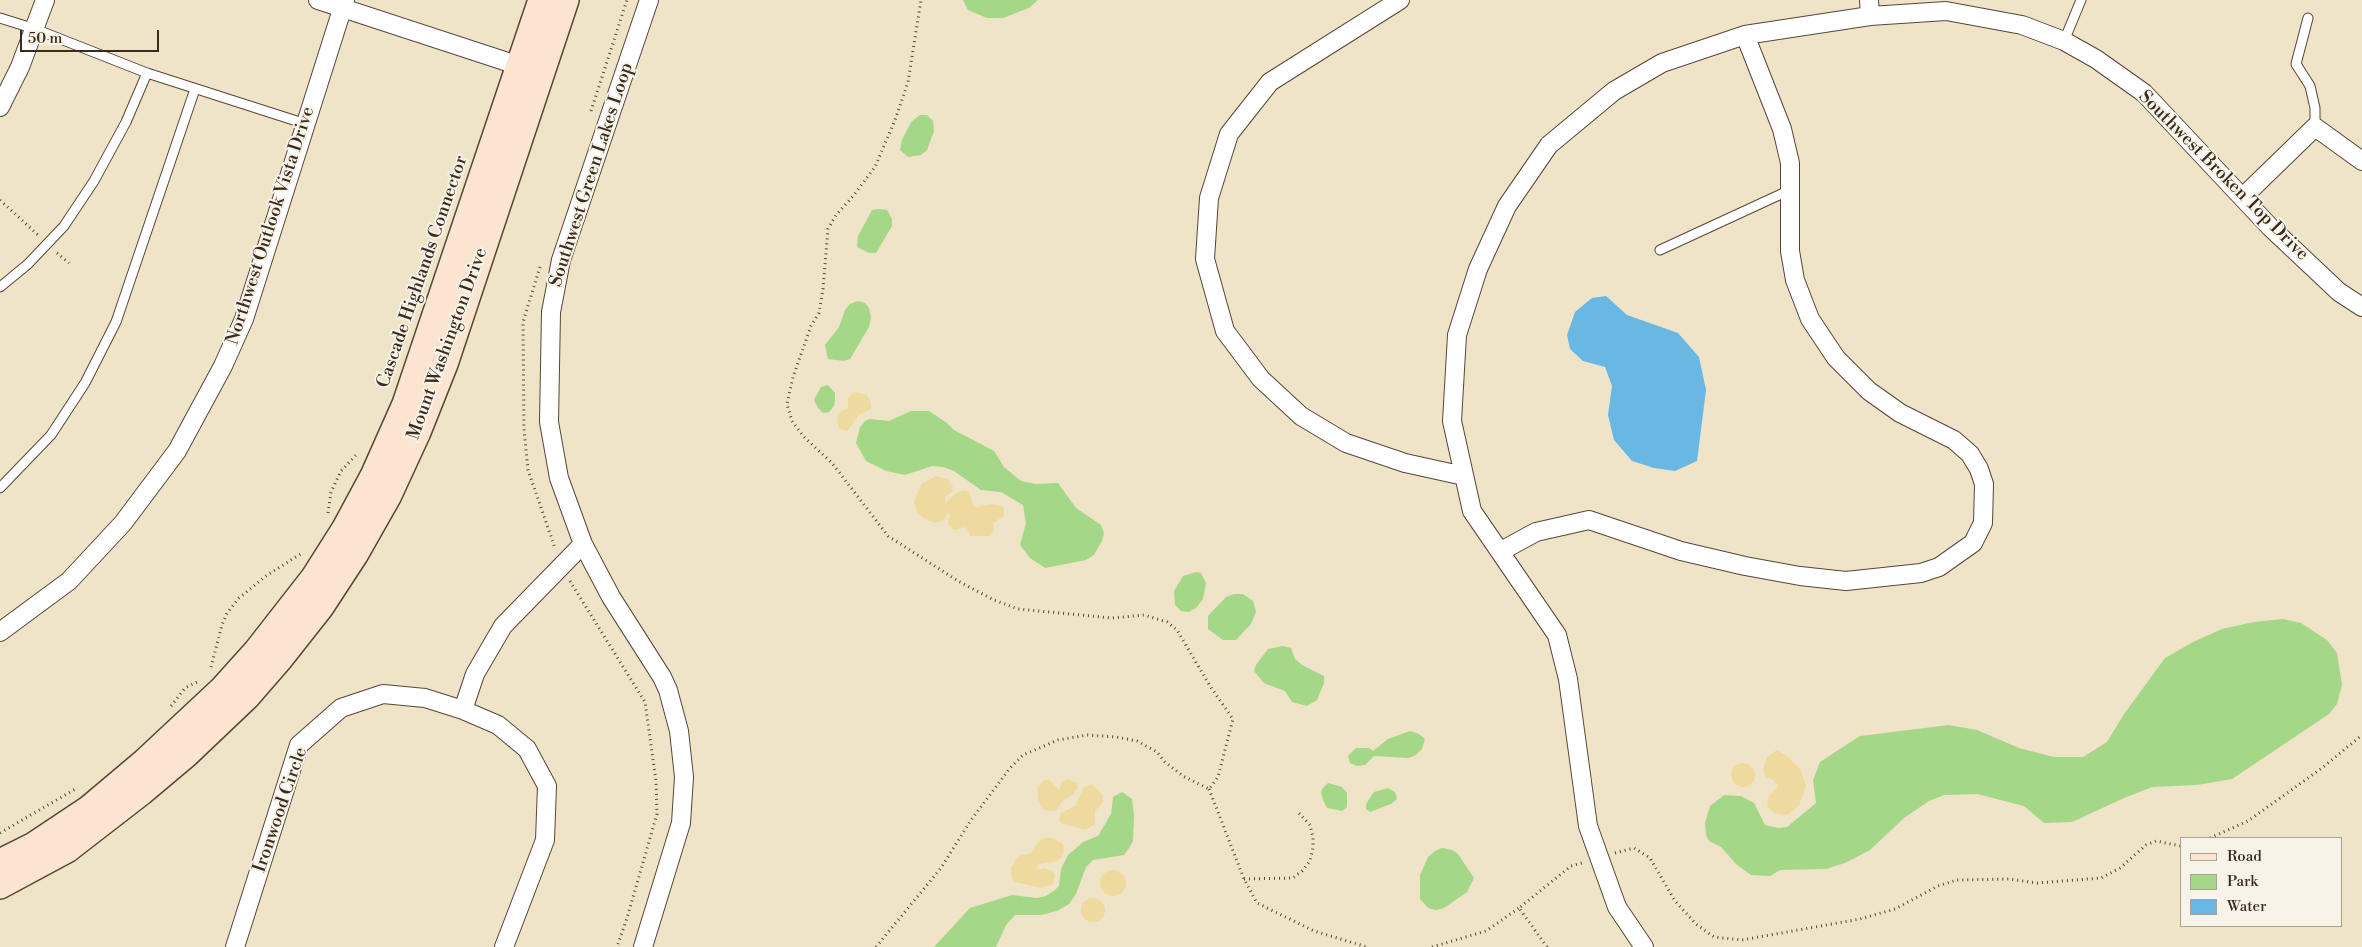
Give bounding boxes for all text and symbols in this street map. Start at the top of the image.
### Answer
scale bar [22,20,161,52]
text: 50 m [28,29,62,48]
street label: Southwest Green Lakes Loop [546,60,638,290]
street label: Southwest Broken Top Drive [2133,86,2313,266]
street label: Northwest Outlook Vista Drive [222,104,320,348]
street label: Cascade Highlands Connector [373,153,473,391]
street label: Mount Washington Drive [403,245,493,443]
street label: Ironwood Circle [249,745,313,875]
legend [2180,837,2342,927]
text: Road [2227,847,2262,866]
text: Park [2227,872,2258,891]
text: Water [2227,897,2266,916]

